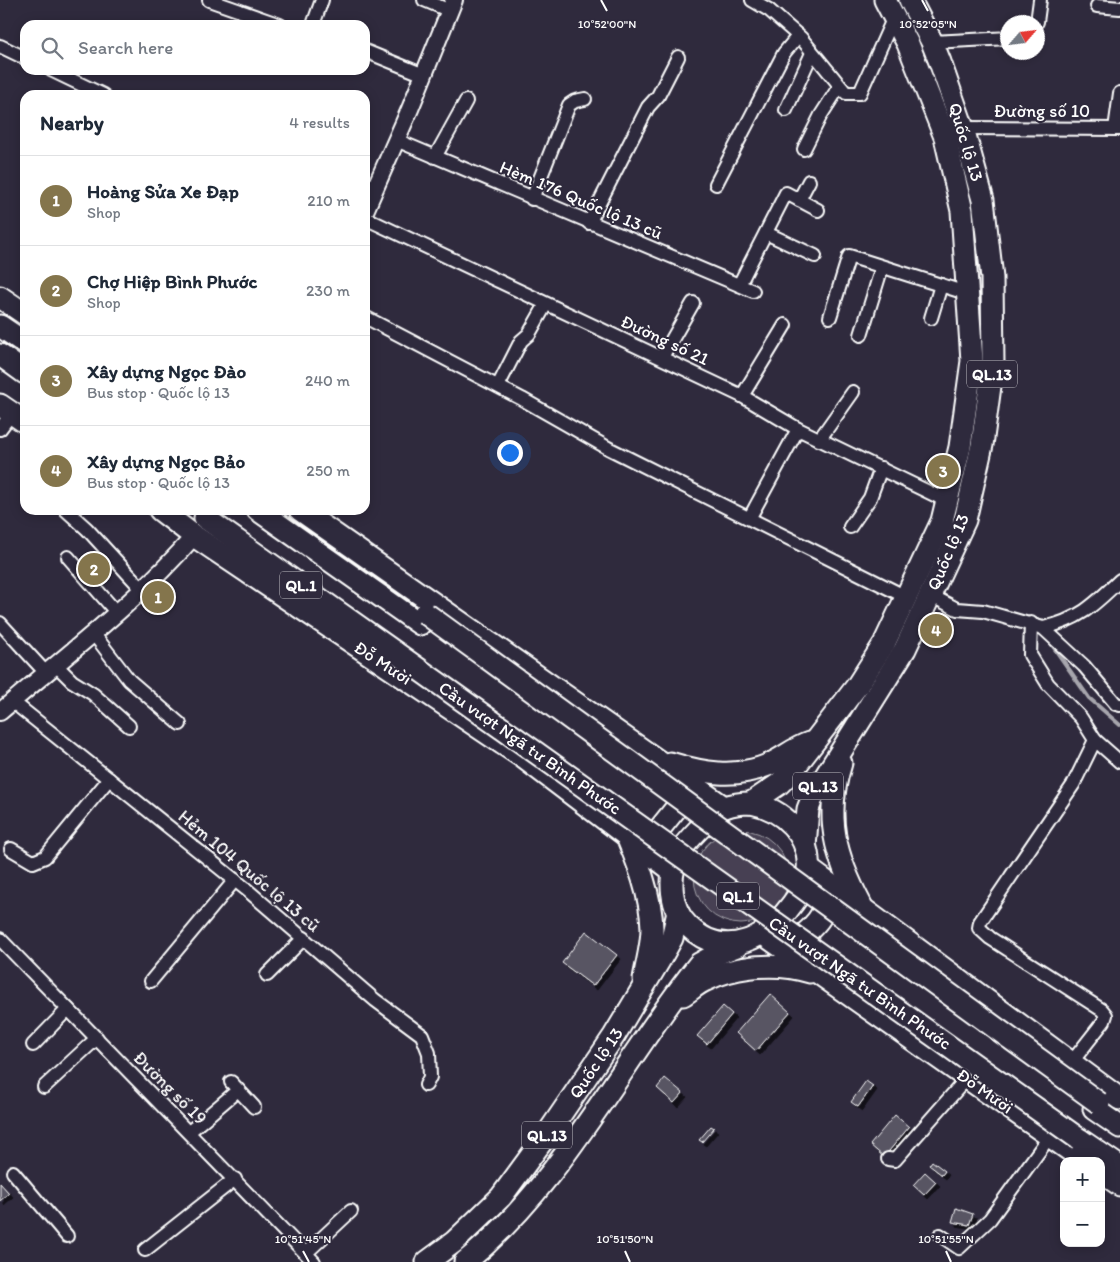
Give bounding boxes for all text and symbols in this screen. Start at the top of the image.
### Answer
north arrow [1000,15,1045,60]
text: 10°52'00"N [578,17,636,31]
text: 10°52'05"N [899,17,957,31]
search box [20,20,370,75]
icon: search [38,34,66,62]
text: Search here [78,36,173,59]
street label: Quốc lộ 13 [944,100,988,184]
street label: Đường số 10 [994,100,1090,122]
text: Nearby [40,110,104,135]
text: 4 results [289,113,350,132]
street label: Hèm 176 Quốc lộ 13 cũ [496,156,666,244]
text: Hoàng Sửa Xe Đạp [87,180,239,203]
text: 1 [52,191,60,210]
text: 210 m [307,191,350,210]
text: Shop [87,203,121,222]
text: Chợ Hiệp Bình Phước [87,270,257,293]
text: 2 [52,281,60,300]
text: 230 m [306,281,350,300]
text: Shop [87,293,121,312]
street label: Đường số 21 [617,310,713,370]
text: Xây dựng Ngọc Đào [87,360,246,383]
road number: QL.13 [967,360,1017,388]
text: 3 [52,371,60,390]
text: 240 m [305,371,350,390]
text: Bus stop · Quốc lộ 13 [87,383,230,402]
your location [497,440,523,466]
text: Xây dựng Ngọc Bảo [87,450,245,473]
pin: 3 [927,452,959,490]
text: 4 [51,461,61,480]
text: 250 m [306,461,350,480]
text: Bus stop · Quốc lộ 13 [87,473,230,492]
street label: Quốc lộ 13 [922,510,974,594]
pin: 2 [78,550,110,588]
road number: QL.1 [280,572,322,598]
pin: 1 [142,578,174,616]
pin: 4 [920,611,952,649]
street label: Đỗ Mười [350,636,416,690]
street label: Cầu vượt Ngã tư Bình Phước [434,676,626,820]
road number: QL.13 [793,772,843,799]
street label: Hẻm 104 Quốc lộ 13 cũ [174,805,324,937]
road number: QL.1 [717,882,759,909]
street label: Cầu vượt Ngã tư Bình Phước [764,911,956,1055]
street label: Quốc lộ 13 [564,1023,628,1103]
street label: Đường số 19 [129,1047,211,1129]
street label: Đỗ Mười [952,1064,1018,1118]
road number: QL.13 [522,1122,572,1148]
map controls [1060,1157,1105,1247]
button: + [1060,1157,1105,1202]
button: − [1060,1202,1105,1247]
text: 10°51'45"N [275,1232,331,1246]
text: 10°51'50"N [597,1232,653,1246]
text: 10°51'55"N [918,1232,974,1246]

